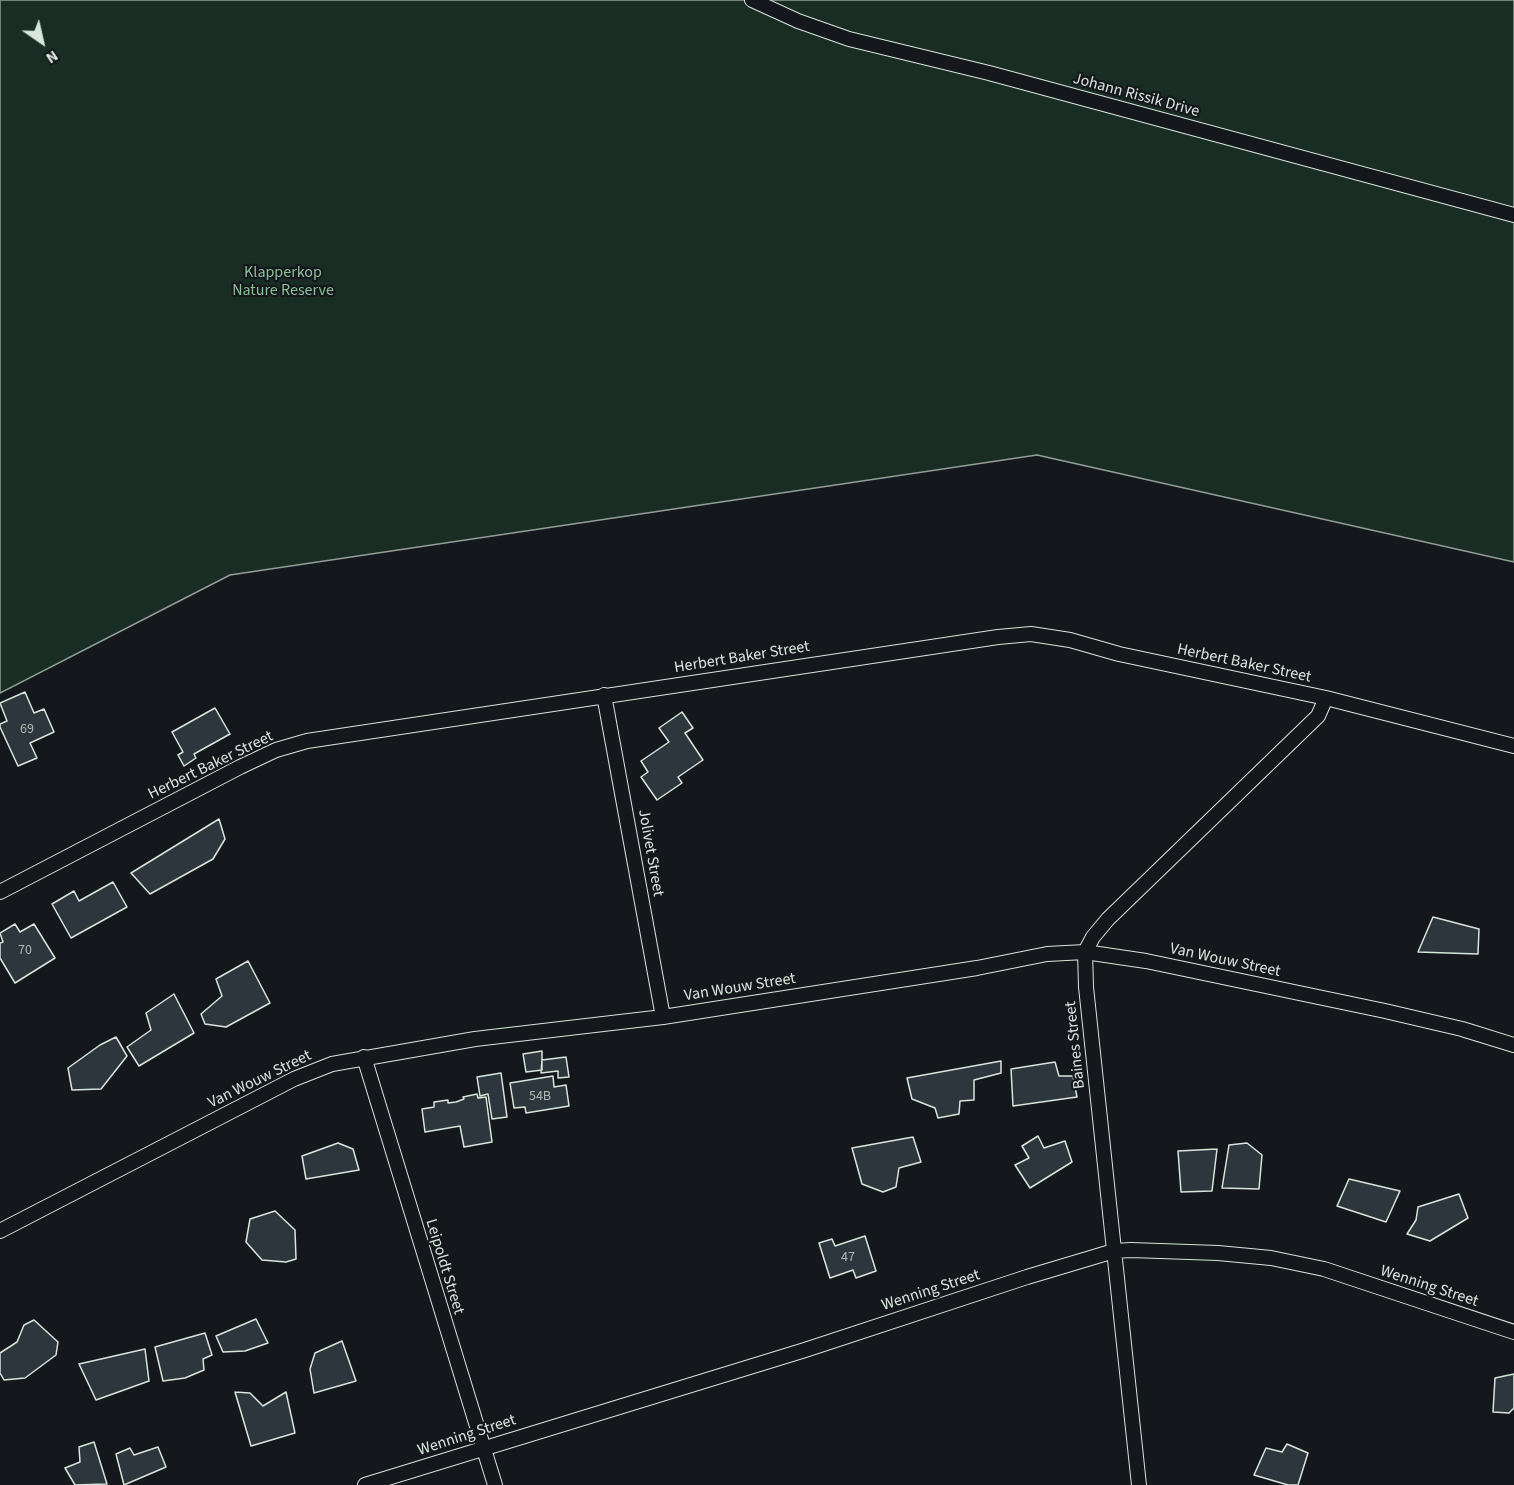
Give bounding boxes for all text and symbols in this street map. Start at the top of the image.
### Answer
north arrow [12,12,72,72]
text: N [42,45,63,69]
street label: Johann Rissik Drive [1071,70,1201,122]
park label: Klapperkop Nature Reserve [232,263,334,301]
street label: Herbert Baker Street [673,638,811,678]
street label: Herbert Baker Street [1175,640,1313,688]
house number: 69 [20,722,34,738]
street label: Herbert Baker Street [145,727,277,805]
street label: Jolivet Street [633,808,667,898]
street label: Van Wouw Street [1168,940,1282,982]
house number: 70 [18,943,32,959]
street label: Van Wouw Street [683,970,797,1006]
street label: Baines Street [1062,1000,1090,1090]
street label: Van Wouw Street [205,1047,315,1113]
house number: 54B [529,1089,551,1105]
street label: Leipoldt Street [420,1217,468,1317]
house number: 47 [841,1250,855,1266]
street label: Wenning Street [1378,1262,1480,1312]
street label: Wenning Street [880,1266,982,1316]
street label: Wenning Street [416,1411,518,1461]

